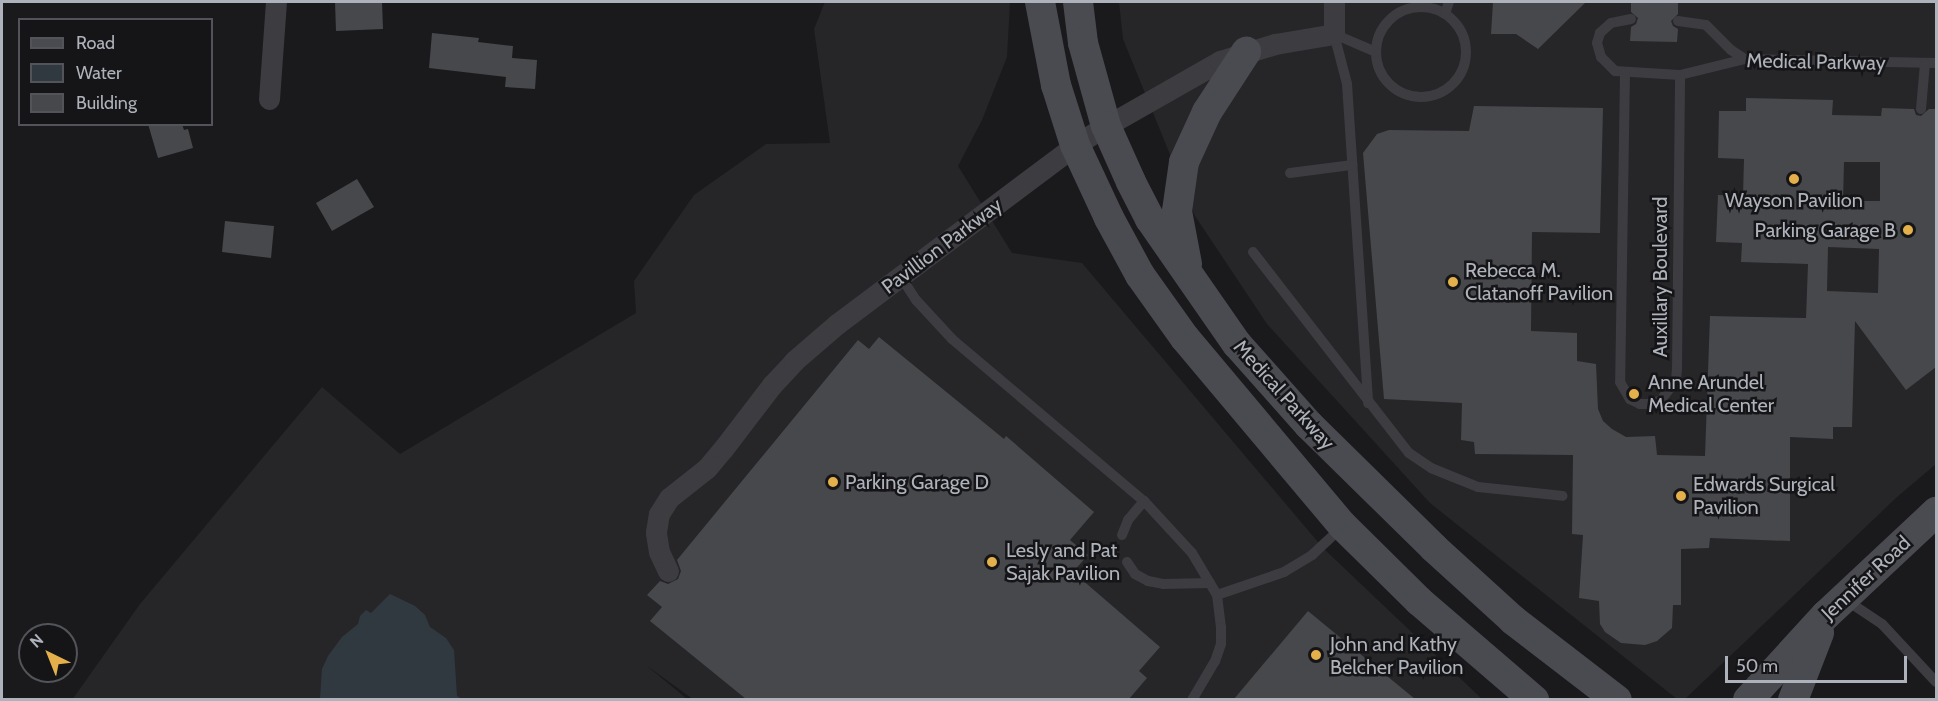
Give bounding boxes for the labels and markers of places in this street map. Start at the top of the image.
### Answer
marker: Wayson Pavilion [1787,172,1801,186]
place label: Wayson Pavilion [1725,188,1863,212]
place label: Parking Garage B [1755,218,1896,242]
marker: Parking Garage B [1901,223,1915,237]
place label: Rebecca M. Clatanoff Pavilion [1465,258,1613,305]
marker: Rebecca M. Clatanoff Pavilion [1446,275,1460,289]
place label: Anne Arundel Medical Center [1648,371,1774,418]
marker: Anne Arundel Medical Center [1625,385,1643,403]
place label: Parking Garage D [845,470,989,494]
place label: Edwards Surgical Pavilion [1693,472,1835,519]
marker: Parking Garage D [826,475,840,489]
marker: Edwards Surgical Pavilion [1674,489,1688,503]
place label: Lesly and Pat Sajak Pavilion [1006,538,1120,585]
marker: Lesly and Pat Sajak Pavilion [983,553,1001,571]
place label: John and Kathy Belcher Pavilion [1330,632,1463,679]
marker: John and Kathy Belcher Pavilion [1307,646,1325,664]

